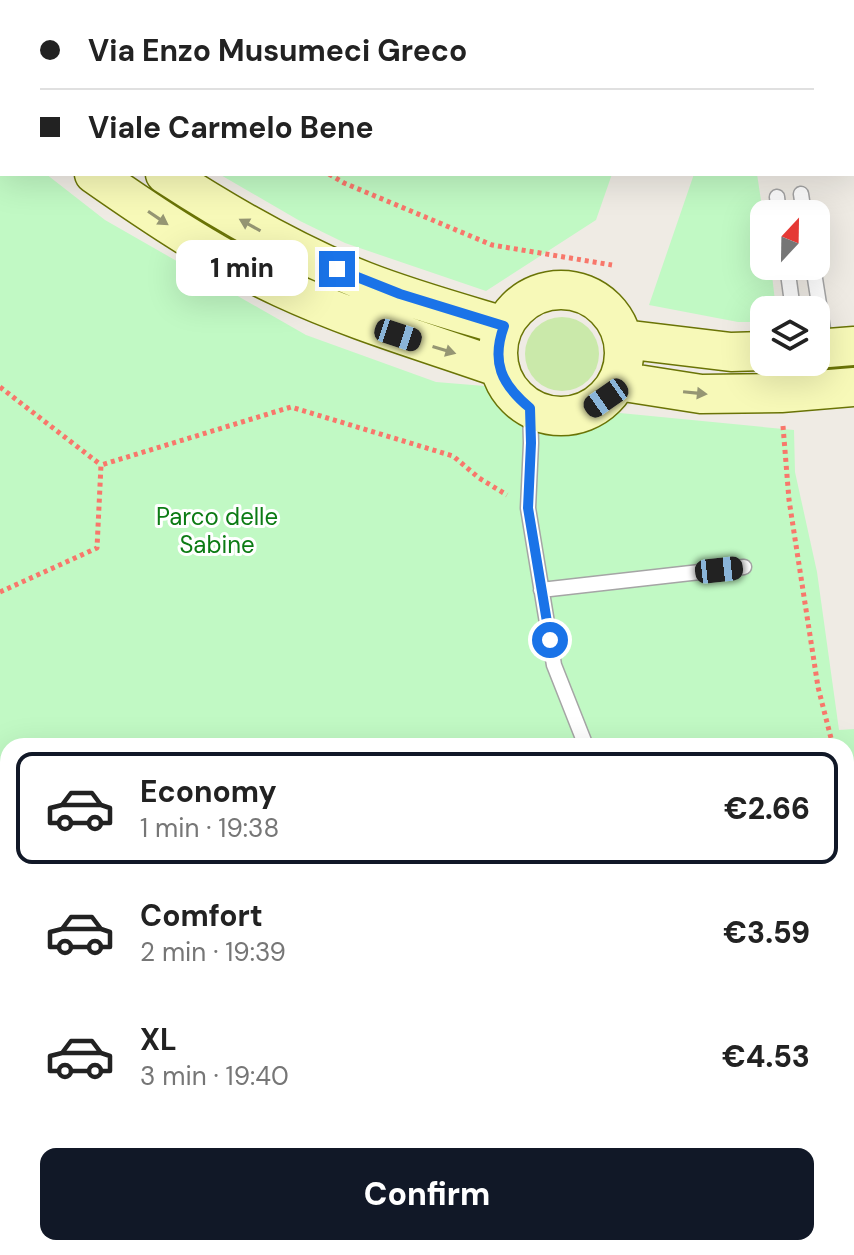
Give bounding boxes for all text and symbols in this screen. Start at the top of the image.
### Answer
text: Via Enzo Musumeci Greco [88,31,467,70]
text: Viale Carmelo Bene [88,108,374,147]
north arrow [750,200,830,280]
map controls [750,200,830,376]
one-way arrow [148,210,169,225]
one-way arrow [239,218,262,232]
callout: 1 min [177,241,309,297]
text: 1 min [210,251,274,285]
route end [319,251,355,287]
button: layers [750,296,830,376]
car [371,316,425,354]
one-way arrow [433,344,457,357]
car [579,374,633,422]
one-way arrow [683,386,708,399]
park label: Parco delle Sabine [156,501,278,560]
car [694,556,744,584]
route start [532,622,568,658]
icon: car [44,772,116,844]
text: Economy [140,772,277,811]
text: €2.66 [724,789,810,828]
text: 1 min · 19:38 [140,811,279,845]
icon: car [44,896,116,968]
text: Comfort [140,896,263,935]
text: €3.59 [723,913,810,952]
text: 2 min · 19:39 [140,935,286,969]
icon: car [44,1020,116,1092]
text: XL [140,1020,177,1059]
text: €4.53 [722,1037,810,1076]
text: 3 min · 19:40 [140,1059,289,1093]
button: Confirm [40,1148,814,1240]

